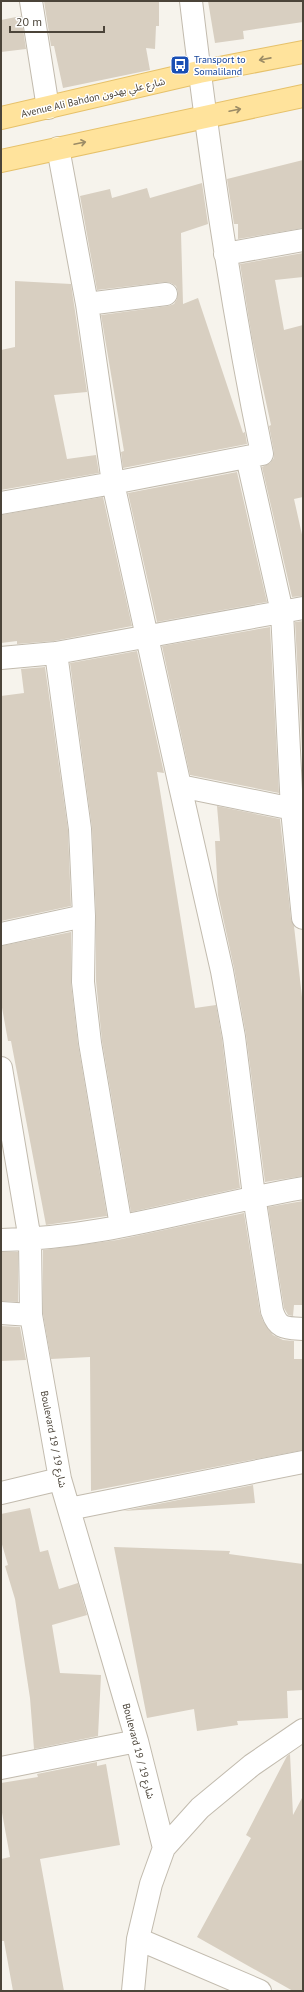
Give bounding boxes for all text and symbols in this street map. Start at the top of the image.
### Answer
scale bar [10,8,104,34]
text: 20 m [16,14,42,29]
place label: Transport to Somaliland [194,53,246,78]
bus stop icon: Transport to Somaliland [169,54,191,76]
one-way arrow [259,55,272,63]
street label: Avenue Ali Bahdon شارع علي بهدون [20,75,167,122]
one-way arrow [228,106,241,114]
one-way arrow [73,139,86,147]
street label: Boulevard 19 / شارع 19 [37,1390,69,1489]
street label: Boulevard 19 / شارع 19 [119,1702,158,1801]

